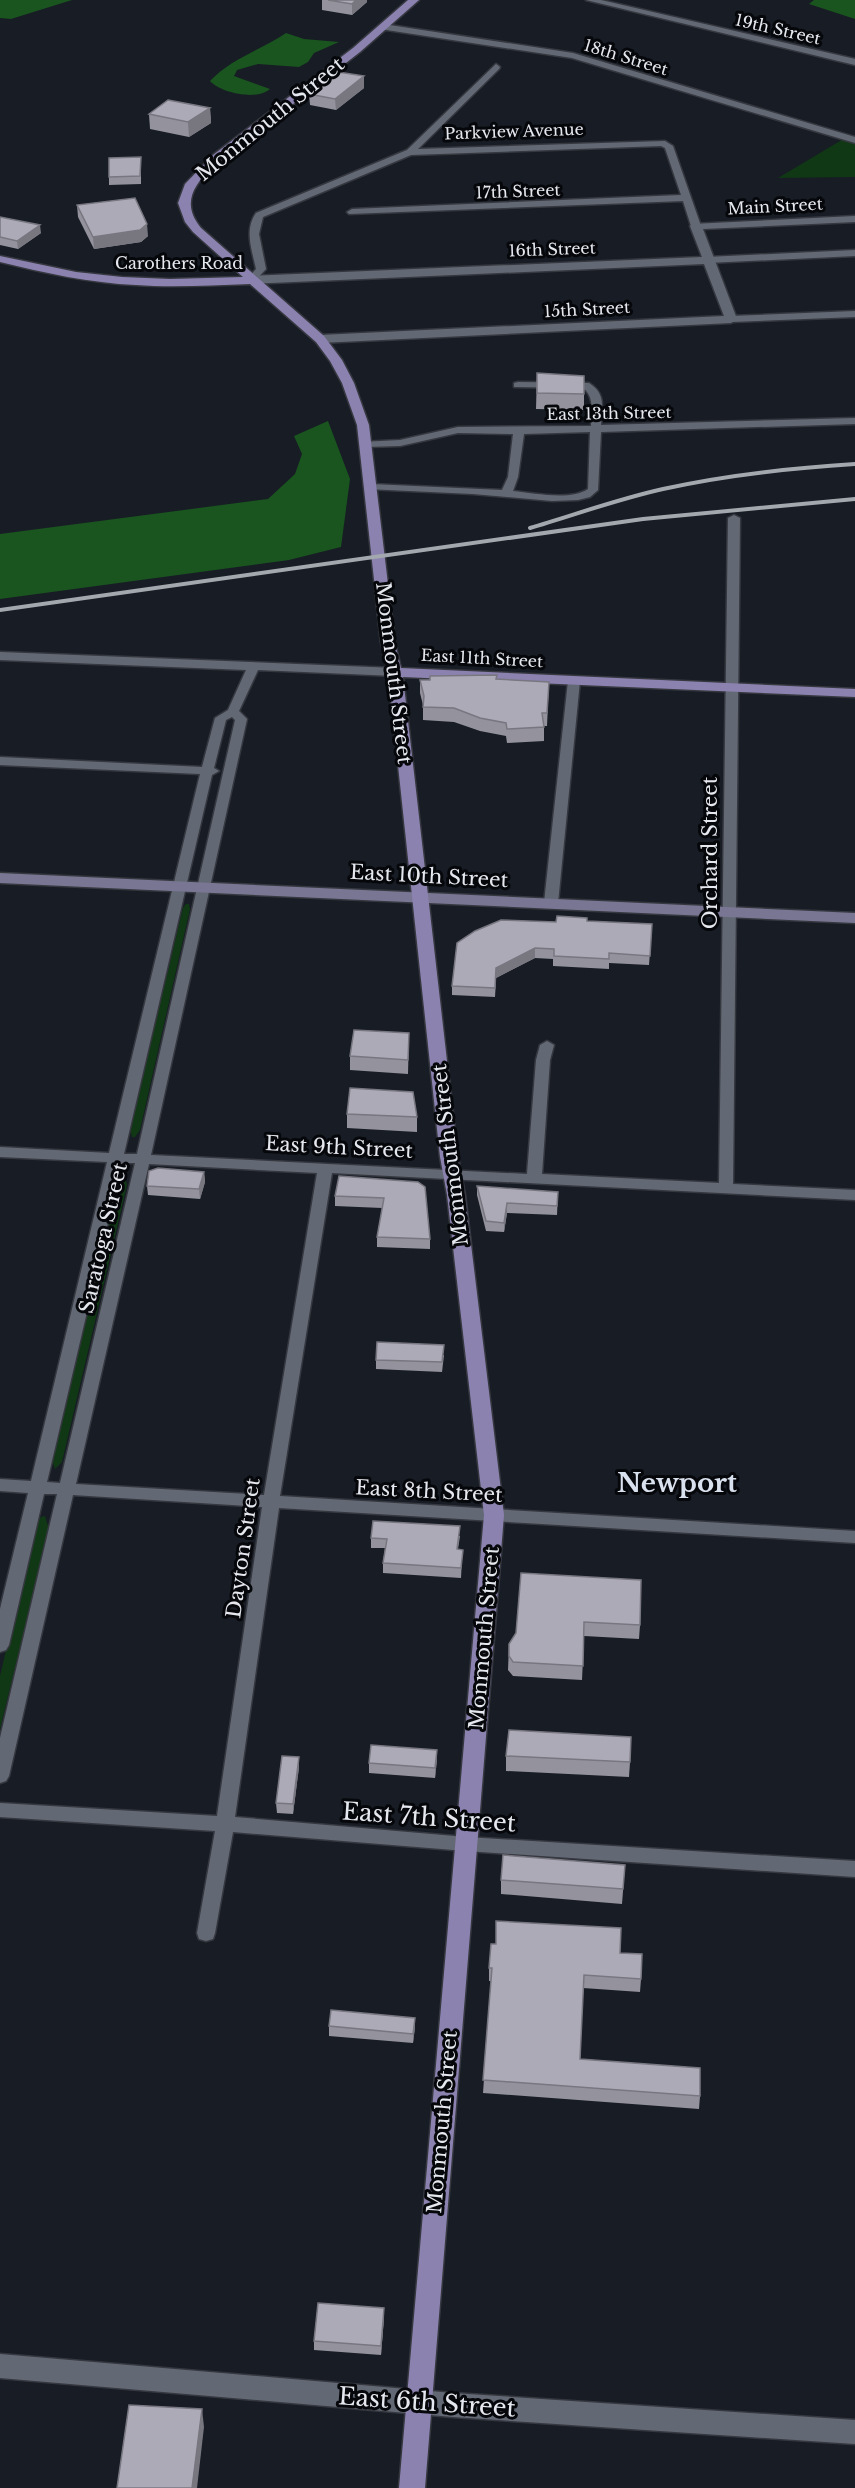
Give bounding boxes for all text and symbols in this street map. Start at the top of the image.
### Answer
street label: 19th Street [733,9,823,49]
street label: 18th Street [582,35,670,79]
street label: Monmouth Street [191,52,349,186]
street label: Parkview Avenue [444,119,584,143]
street label: 17th Street [475,180,561,202]
street label: Main Street [727,194,823,218]
street label: 16th Street [508,237,596,261]
street label: Carothers Road [115,253,243,273]
street label: 15th Street [544,297,630,321]
street label: East 13th Street [546,402,672,424]
street label: Monmouth Street [371,581,417,766]
street label: East 11th Street [420,645,544,671]
street label: Orchard Street [698,776,722,929]
street label: East 10th Street [349,860,509,892]
street label: Monmouth Street [427,1062,473,1247]
street label: East 9th Street [264,1131,414,1163]
street label: Saratoga Street [74,1160,132,1316]
district label: Newport [617,1467,737,1499]
street label: East 8th Street [355,1475,504,1507]
street label: Dayton Street [221,1476,265,1620]
street label: Monmouth Street [464,1545,504,1730]
street label: East 7th Street [341,1796,517,1838]
street label: Monmouth Street [422,2029,462,2214]
street label: East 6th Street [337,2381,517,2423]

